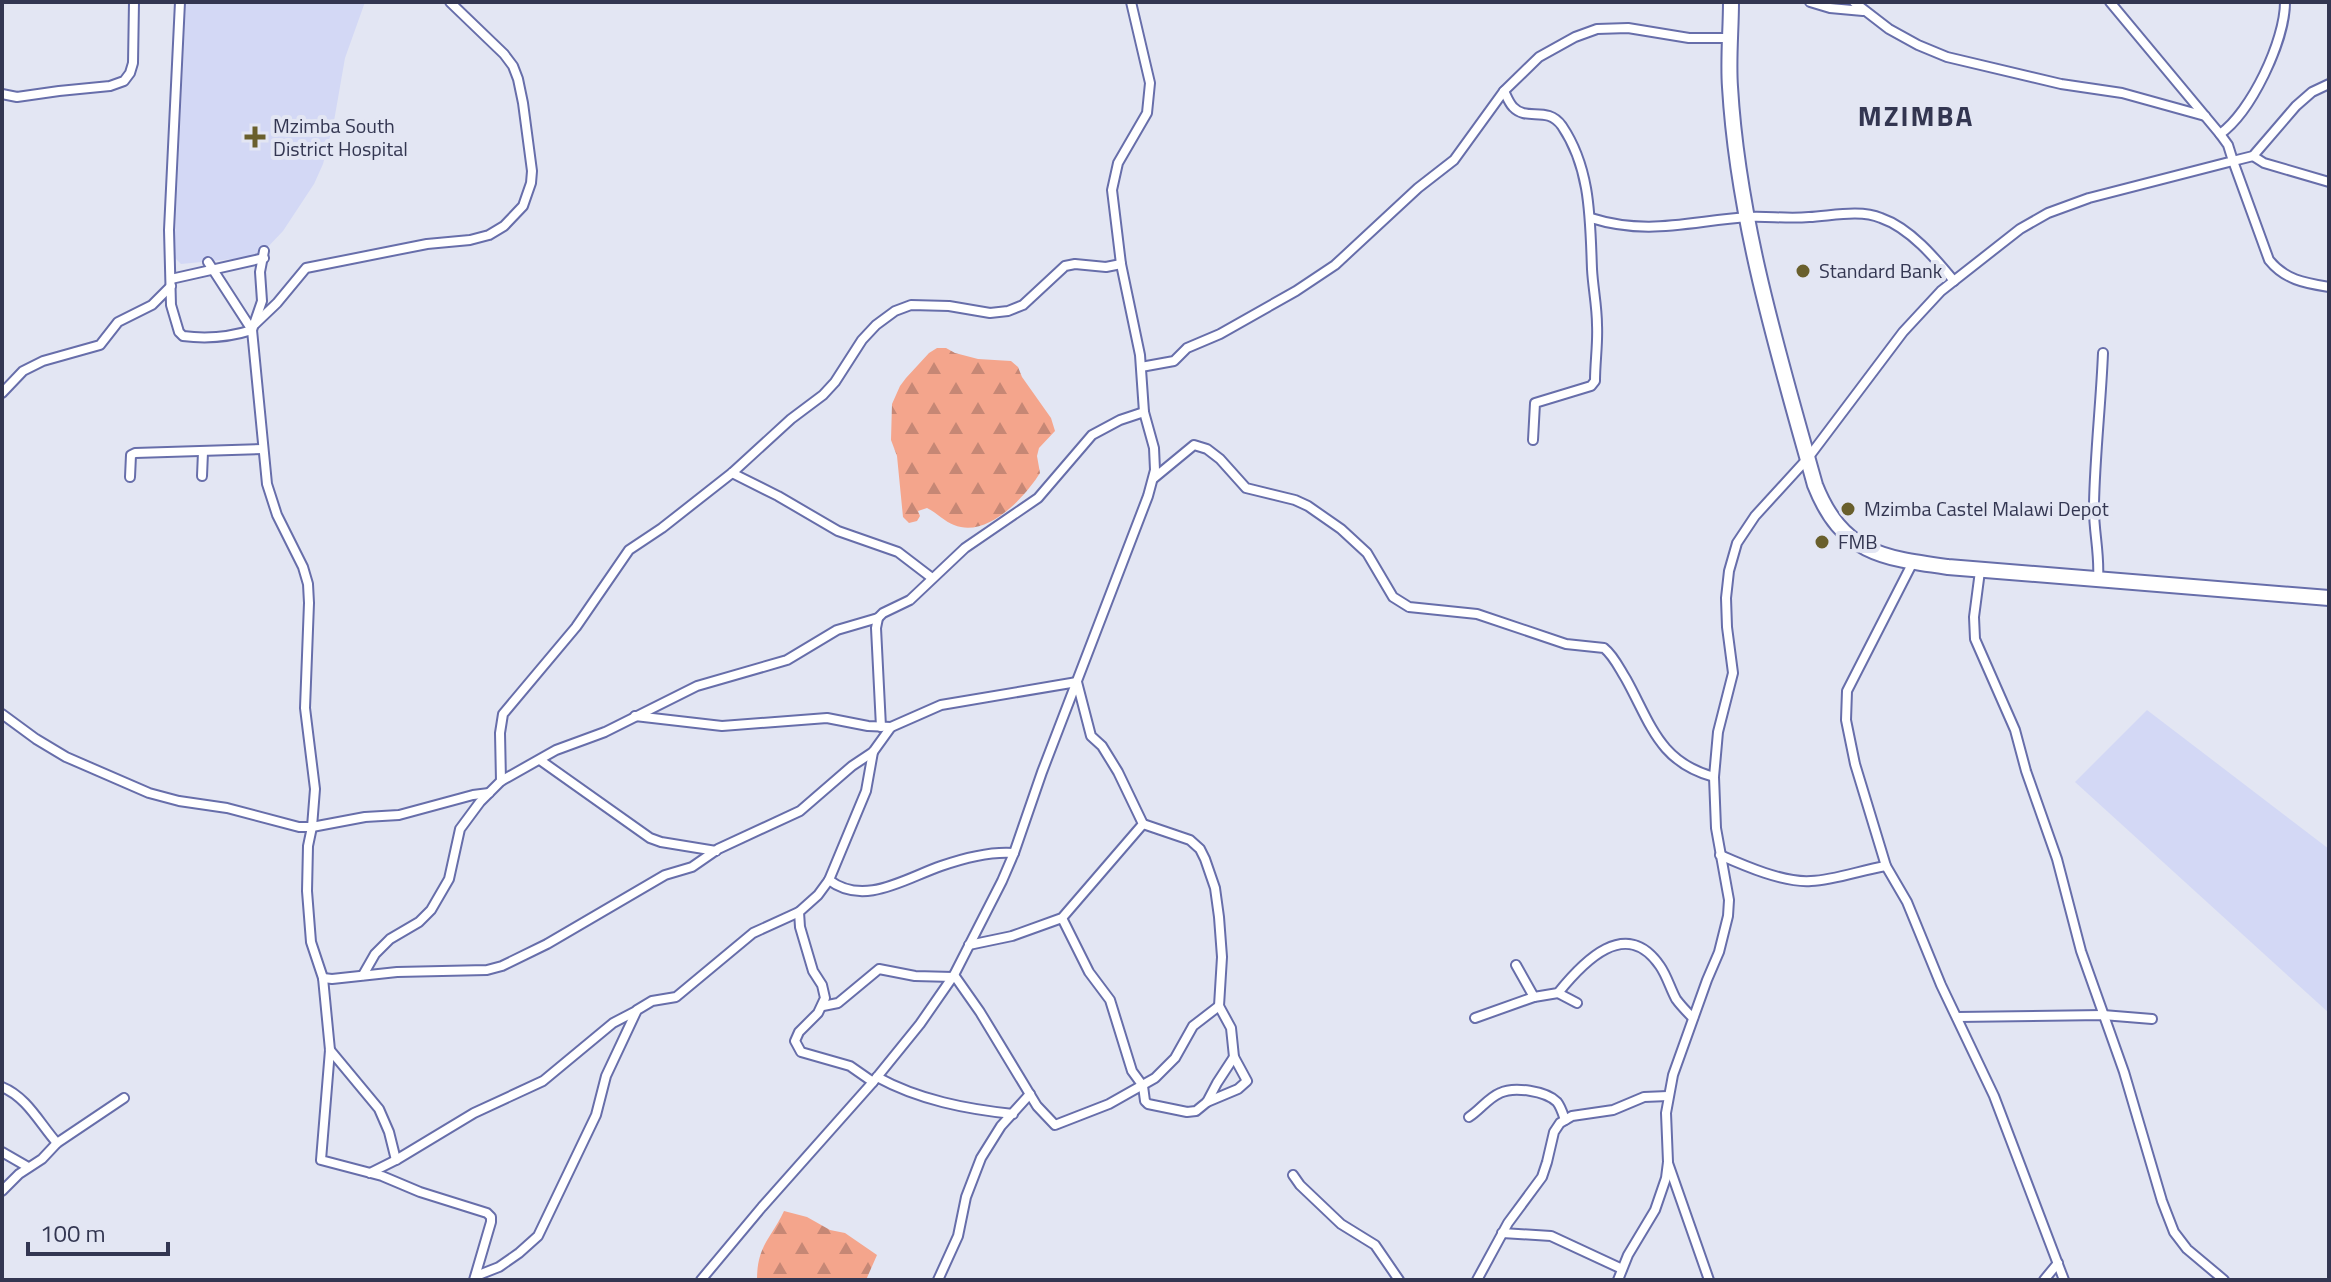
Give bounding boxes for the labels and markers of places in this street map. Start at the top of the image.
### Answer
place label: Mzimba South District Hospital [273,110,408,164]
marker: Mzimba South District Hospital [244,126,266,148]
place label: Standard Bank [1819,255,1943,286]
marker: Standard Bank [1794,262,1812,280]
place label: Mzimba Castel Malawi Depot [1864,493,2109,524]
marker: Mzimba Castel Malawi Depot [1839,500,1857,518]
place label: FMB [1838,526,1878,557]
marker: FMB [1813,533,1831,551]

